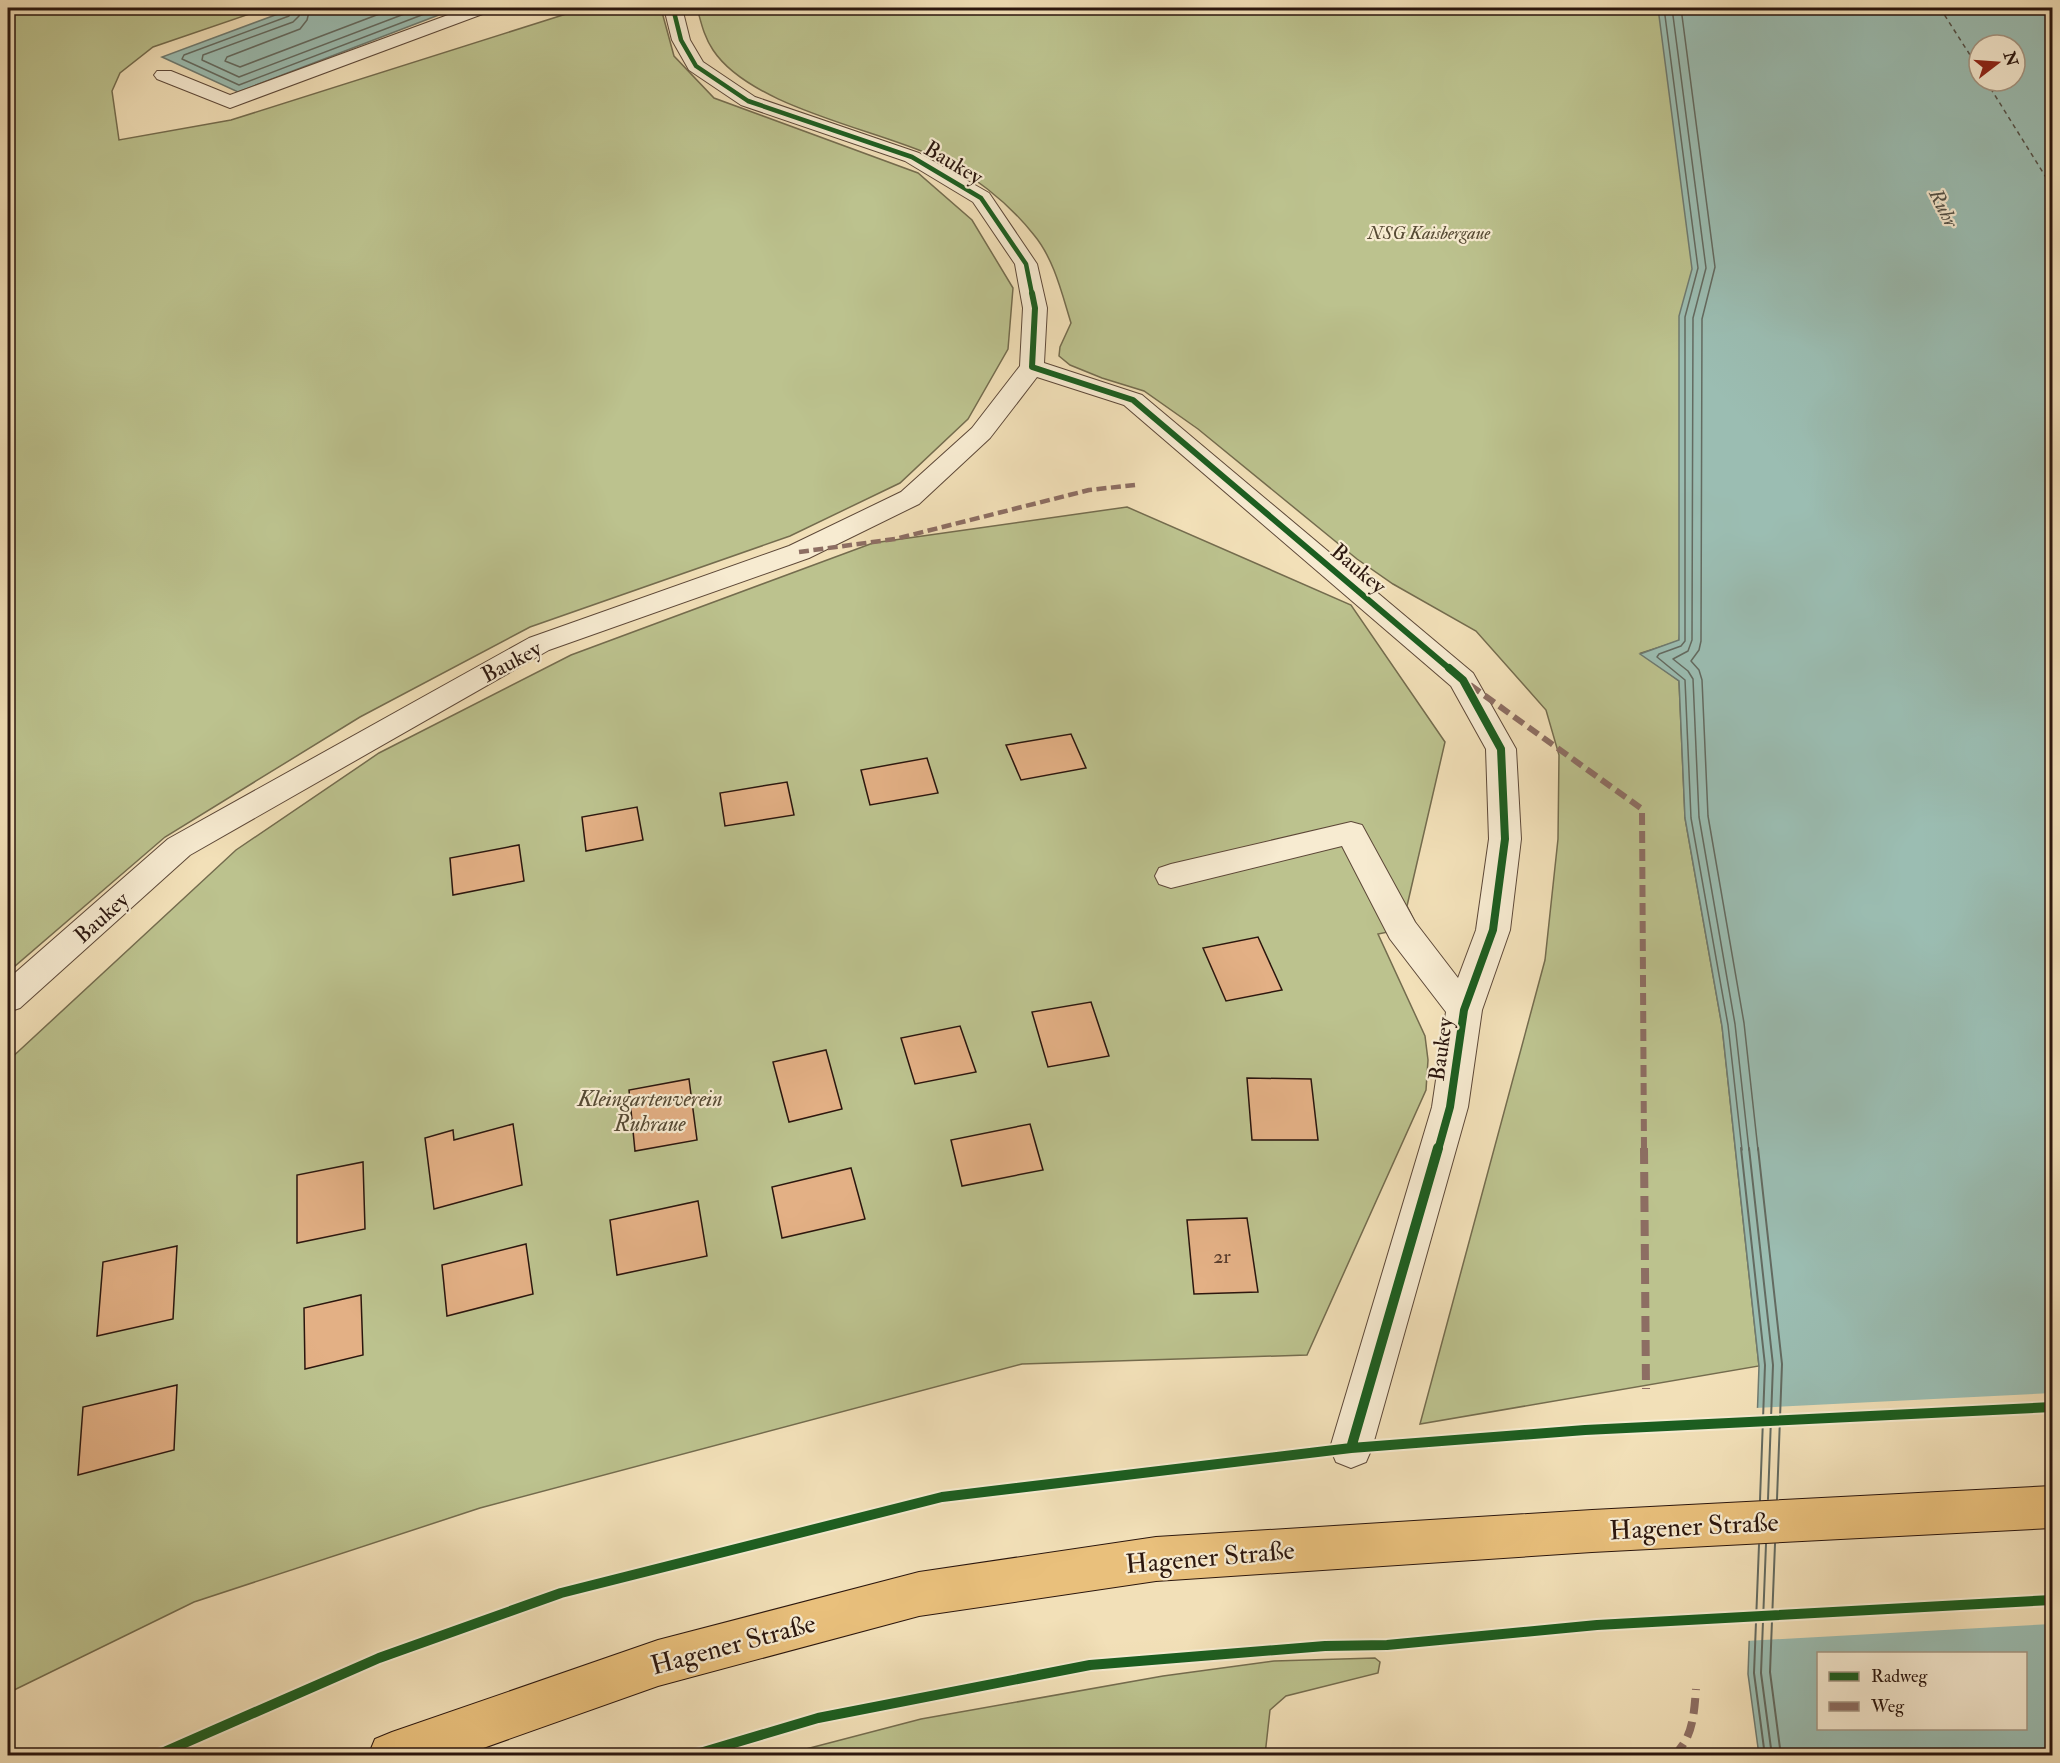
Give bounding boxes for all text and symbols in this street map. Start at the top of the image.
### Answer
north arrow [1967,33,2027,93]
text: N [1998,48,2022,69]
street label: Baukey [919,134,988,191]
water label: Ruhr [1923,184,1964,233]
park label: NSG Kaisbergaue [1367,222,1491,245]
street label: Baukey [1325,537,1392,600]
street label: Baukey [477,634,547,689]
street label: Baukey [69,886,135,950]
street label: Baukey [1423,1015,1459,1083]
park label: Kleingartenverein Ruhraue [576,1085,723,1138]
house number: 2r [1213,1244,1231,1269]
street label: Hagener Straße [1609,1506,1780,1547]
street label: Hagener Straße [1124,1534,1296,1581]
street label: Hagener Straße [647,1607,819,1682]
legend [1817,1652,2027,1730]
text: Radweg [1871,1665,1929,1688]
text: Weg [1870,1695,1905,1718]

